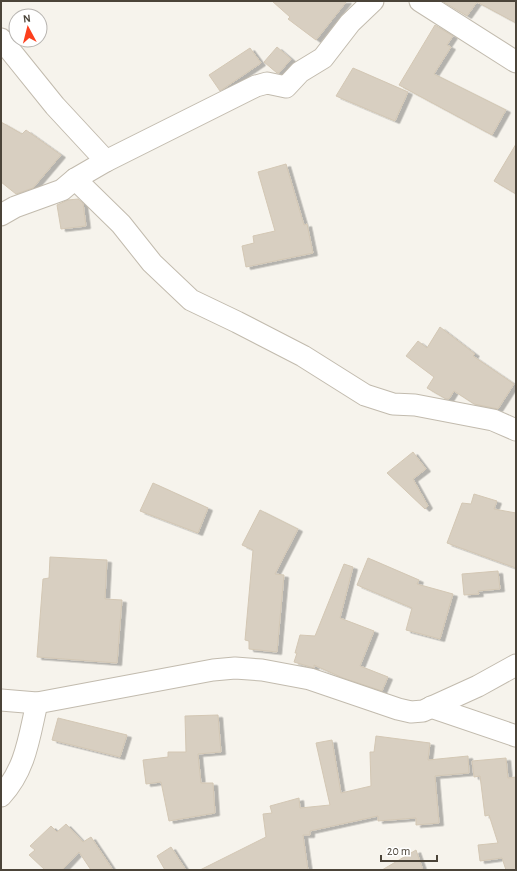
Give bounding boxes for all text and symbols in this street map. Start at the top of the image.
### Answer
north arrow [8,8,48,48]
text: N [22,13,31,24]
scale bar [381,837,437,863]
text: 20 m [387,845,410,857]

